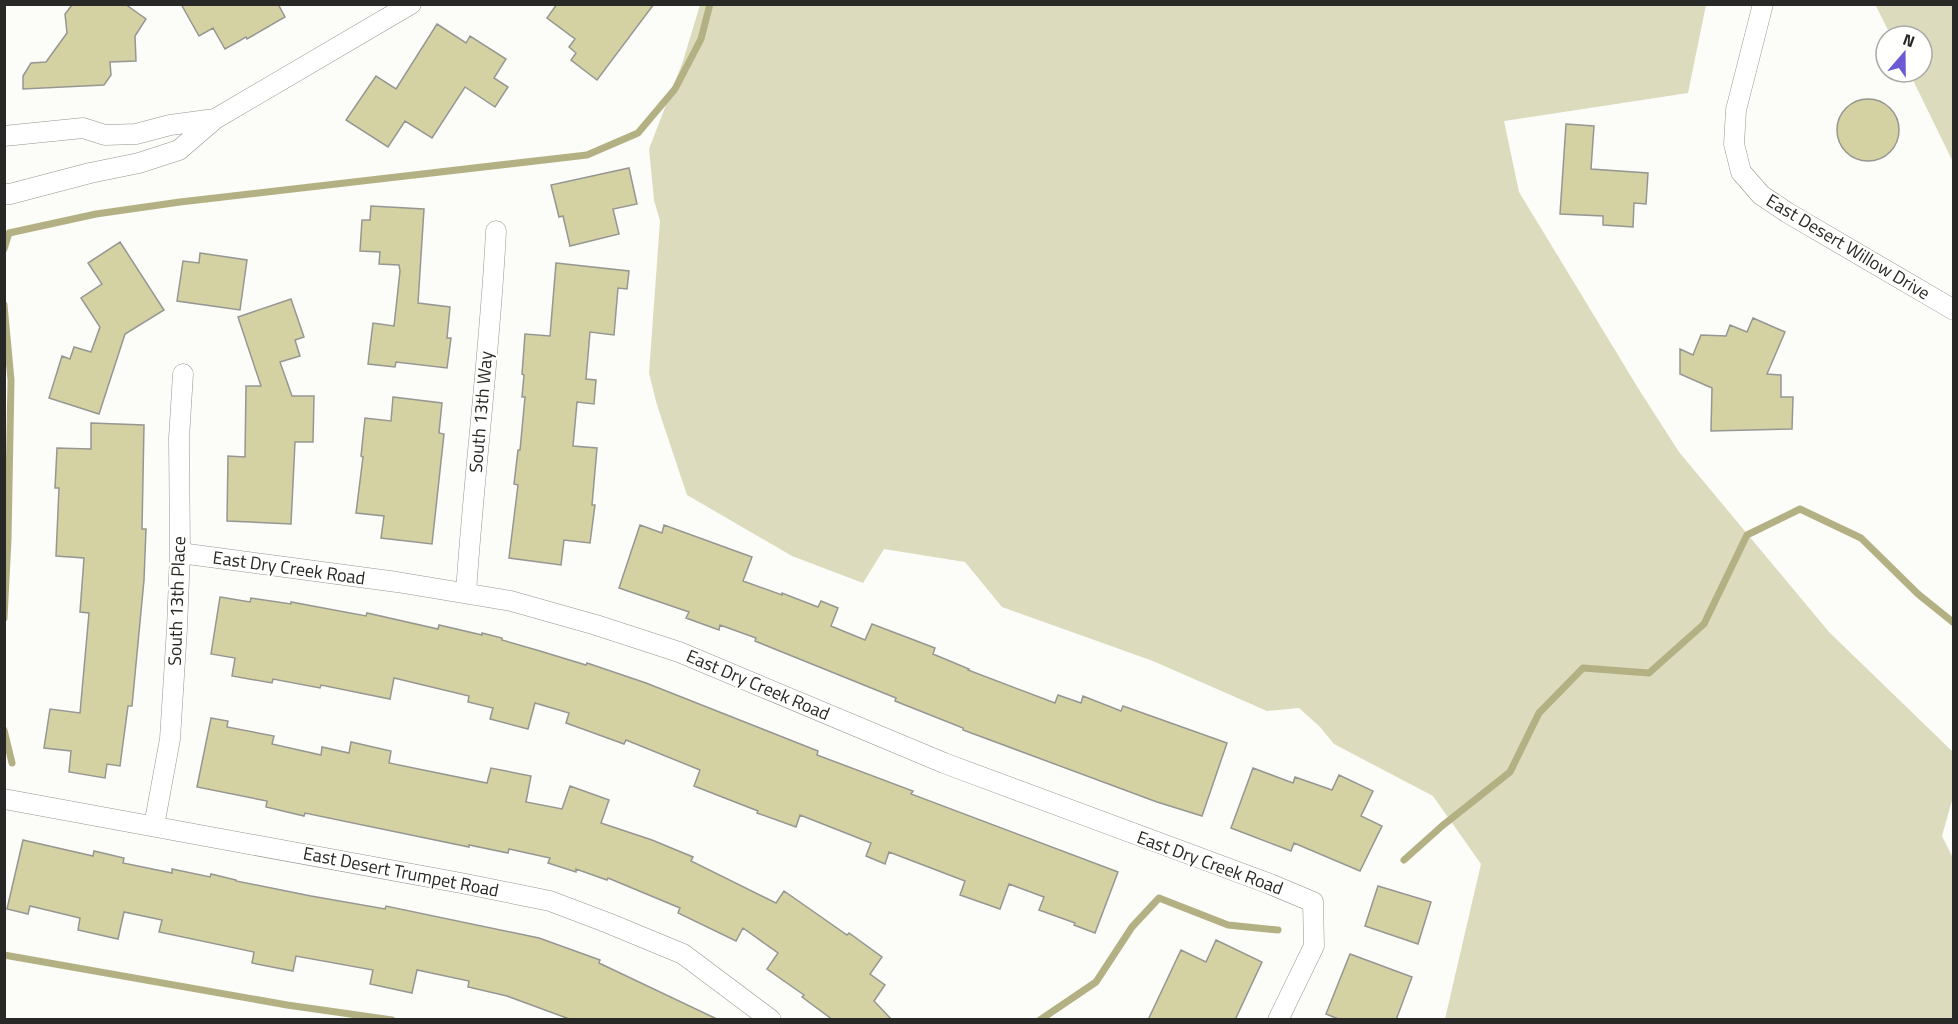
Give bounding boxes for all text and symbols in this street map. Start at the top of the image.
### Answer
north arrow [1874,24,1934,84]
text: N [1900,27,1918,53]
street label: East Desert Willow Drive [1761,187,1935,306]
street label: South 13th Way [462,350,499,474]
street label: South 13th Place [161,536,192,666]
street label: East Dry Creek Road [211,543,367,592]
street label: East Dry Creek Road [682,642,834,727]
street label: East Dry Creek Road [1133,824,1287,901]
street label: East Desert Trumpet Road [301,839,501,904]

